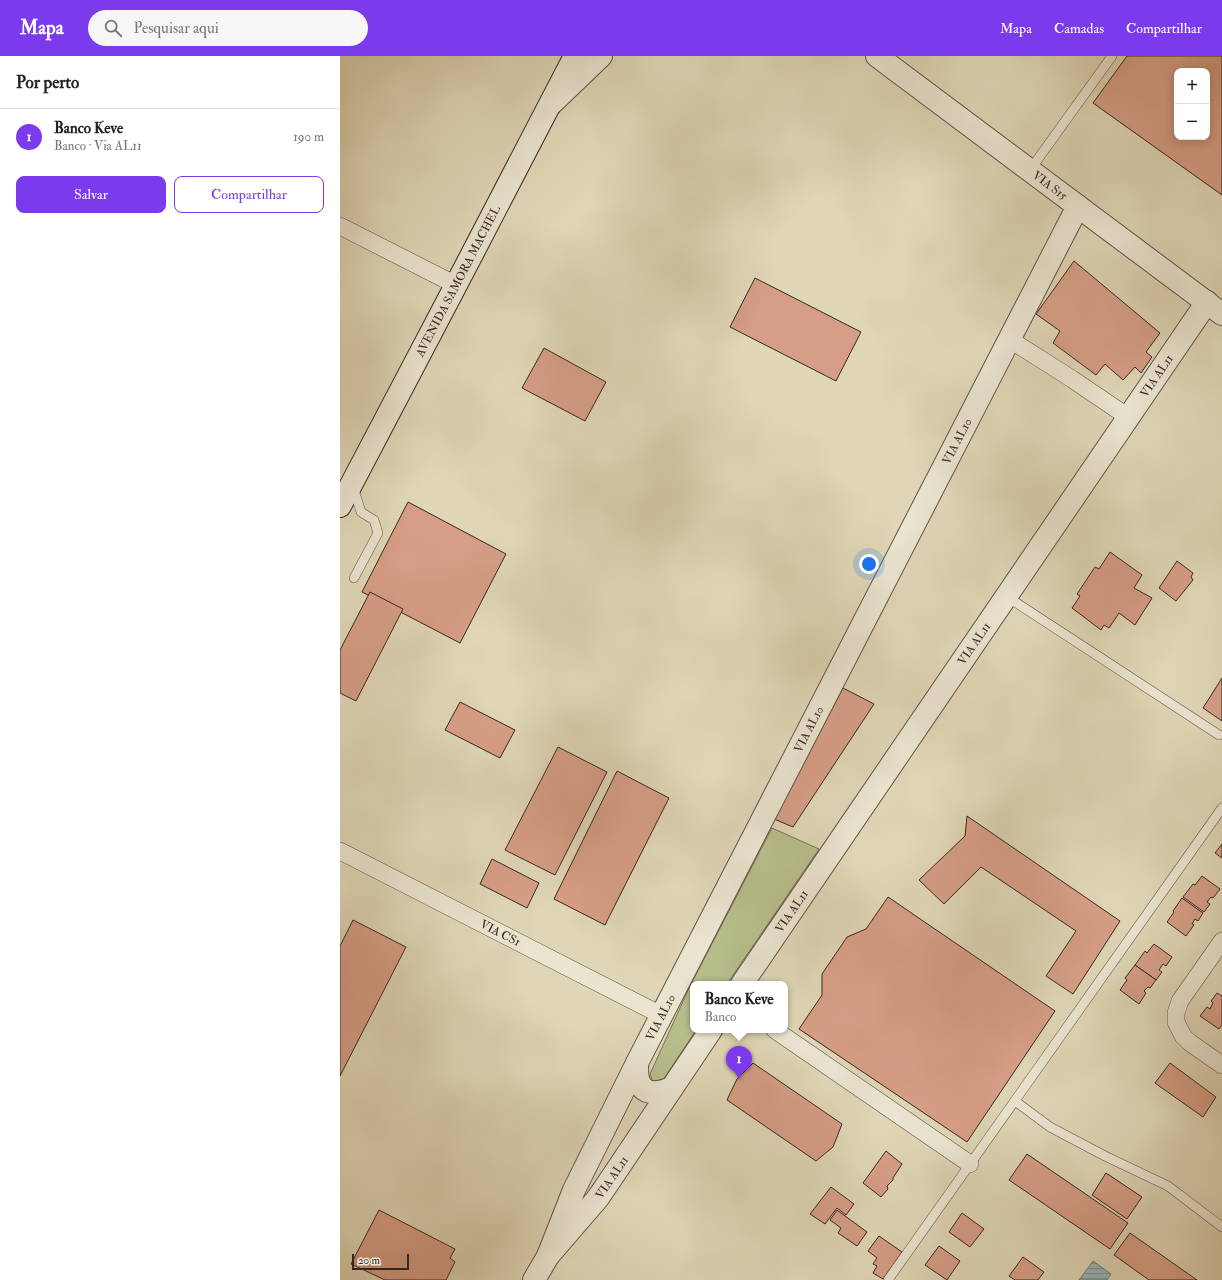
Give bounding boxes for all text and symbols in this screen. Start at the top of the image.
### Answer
search box [88,10,368,46]
text: Mapa [20,16,64,40]
icon: search [102,17,124,39]
text: Pesquisar aqui [134,19,219,38]
text: Mapa [1000,20,1032,37]
text: Camadas [1054,20,1104,37]
text: Compartilhar [1126,20,1202,37]
map controls [1174,68,1210,140]
button: + [1174,68,1210,104]
text: Por perto [16,72,79,93]
button: − [1174,104,1210,140]
text: Banco Keve [54,119,123,138]
text: 1 [27,129,31,145]
text: 190 m [293,129,324,145]
text: Banco · Via AL11 [54,138,142,154]
street label: VIA S15 [1030,167,1071,204]
button: Salvar [16,176,166,213]
button: Compartilhar [174,176,324,213]
street label: AVENIDA SAMORA MACHEL [412,203,504,360]
street label: VIA AL11 [1137,352,1176,400]
street label: VIA AL10 [939,415,975,467]
your location [859,554,879,574]
street label: VIA AL11 [954,619,994,668]
street label: VIA AL10 [791,704,827,755]
street label: VIA AL11 [772,887,811,936]
street label: VIA CS1 [478,916,523,949]
popup [690,981,788,1033]
text: Banco Keve [704,990,774,1009]
street label: VIA AL10 [642,992,679,1043]
text: Banco [704,1009,736,1025]
pin: 1 [726,1046,752,1079]
street label: VIA AL11 [592,1153,631,1202]
scale bar [352,1252,409,1271]
text: 20 m [358,1254,380,1267]

